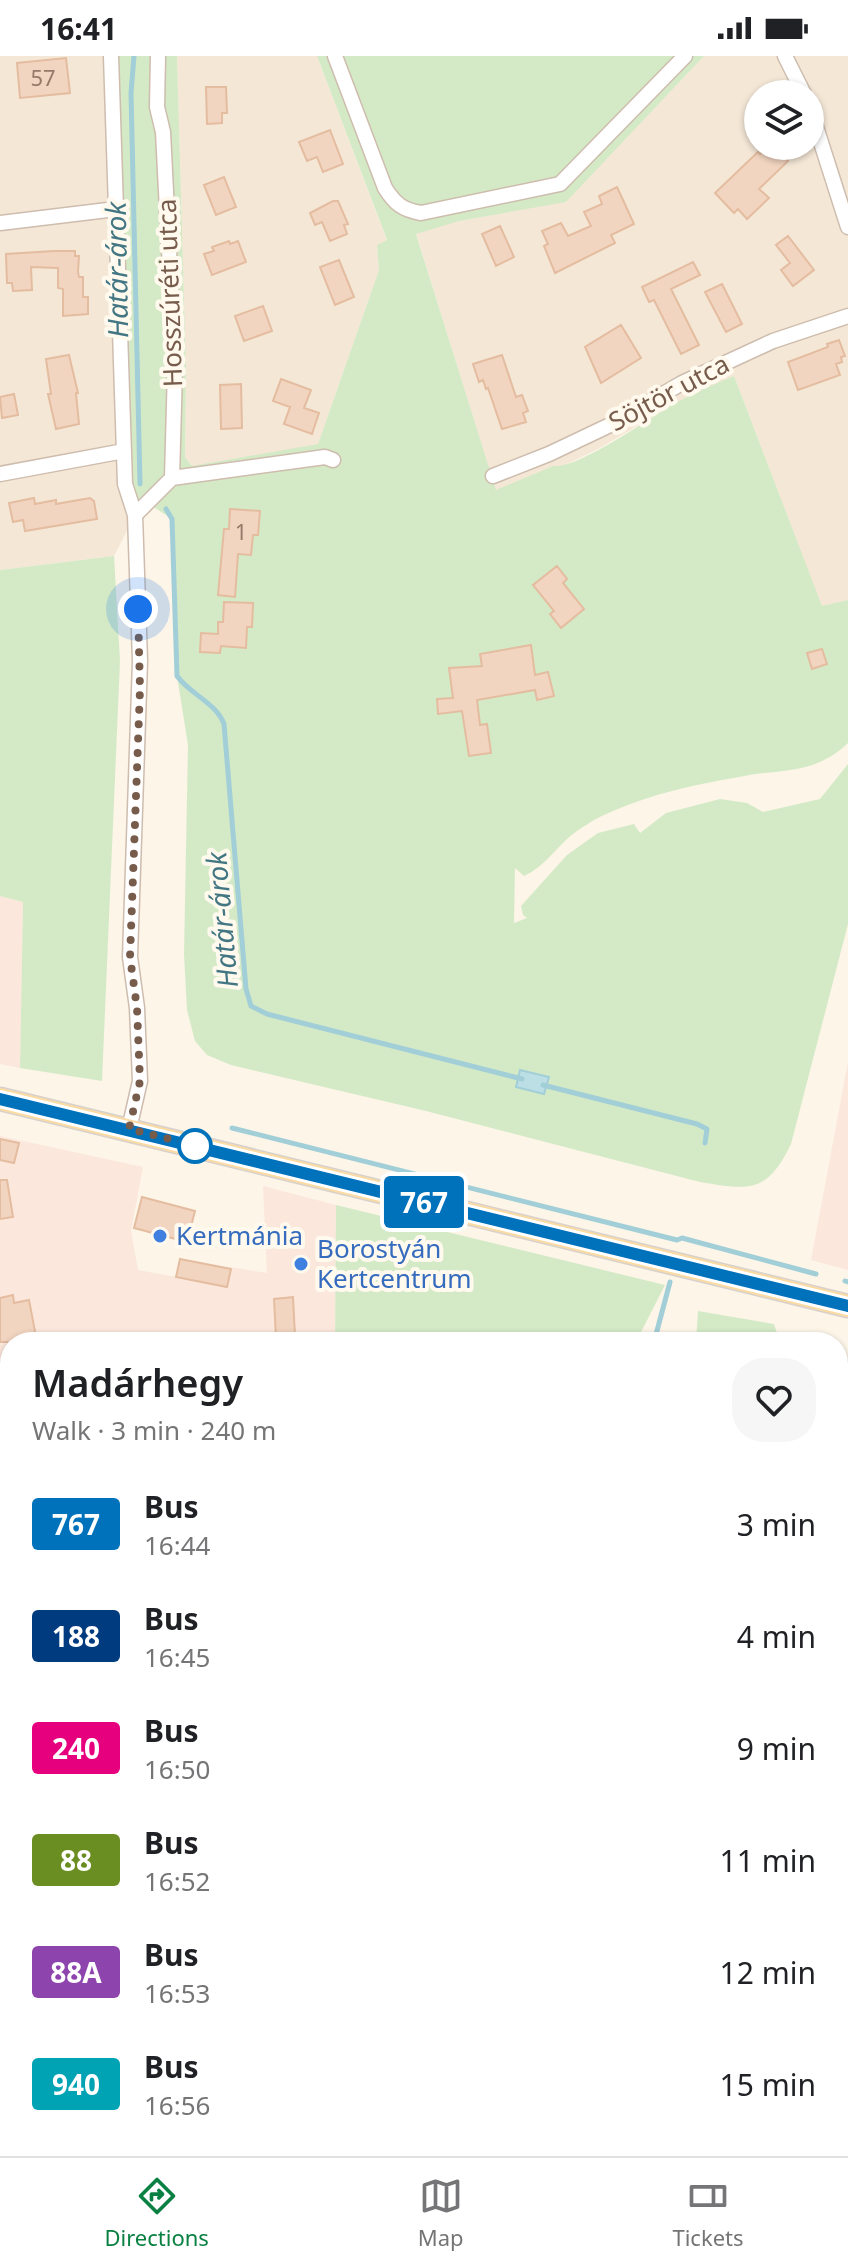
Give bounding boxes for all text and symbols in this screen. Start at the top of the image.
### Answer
text: 16:41 [40,8,117,49]
house number: 57 [30,62,56,92]
map controls [744,80,824,160]
button: layers [744,80,824,160]
street label: Hosszúréti utca [148,198,190,388]
water label: Határ-árok [96,200,136,338]
street label: Söjtör utca [602,345,735,439]
house number: 1 [235,516,247,546]
your location [118,589,158,629]
water label: Határ-árok [196,849,246,990]
unlabelled marker [178,1129,212,1163]
line badge: 767 [378,1176,470,1228]
text: 767 [400,1183,448,1221]
place label: Kertmánia [176,1217,303,1253]
marker: Kertmánia [151,1227,169,1245]
place label: Borostyán Kertcentrum [317,1230,472,1296]
marker: Borostyán Kertcentrum [292,1255,310,1273]
text: Madárhegy [32,1356,243,1408]
button: heart [732,1358,816,1442]
text: Walk · 3 min · 240 m [32,1412,276,1448]
text: Bus [144,1486,199,1527]
text: 3 min [737,1504,816,1545]
text: 767 [52,1505,100,1543]
text: 16:44 [144,1527,210,1563]
text: Bus [144,1598,199,1639]
text: 4 min [737,1616,816,1657]
text: 188 [52,1617,100,1655]
text: 16:45 [144,1639,210,1675]
text: Bus [144,1710,199,1751]
text: 9 min [737,1728,816,1769]
text: 240 [52,1729,100,1767]
text: 16:50 [144,1751,210,1787]
text: Bus [144,1822,199,1863]
text: 11 min [720,1840,816,1881]
text: 88 [60,1841,92,1879]
text: 16:52 [144,1863,210,1899]
text: Bus [144,1934,199,1975]
text: 12 min [720,1952,816,1993]
text: 88A [50,1953,102,1991]
text: 16:53 [144,1975,210,2011]
text: Bus [144,2046,199,2087]
text: 15 min [720,2064,816,2105]
text: 940 [52,2065,100,2103]
text: 16:56 [144,2087,210,2123]
tab: Directions [104,2174,209,2252]
tab: Map [418,2174,464,2252]
tab: Tickets [672,2174,744,2252]

